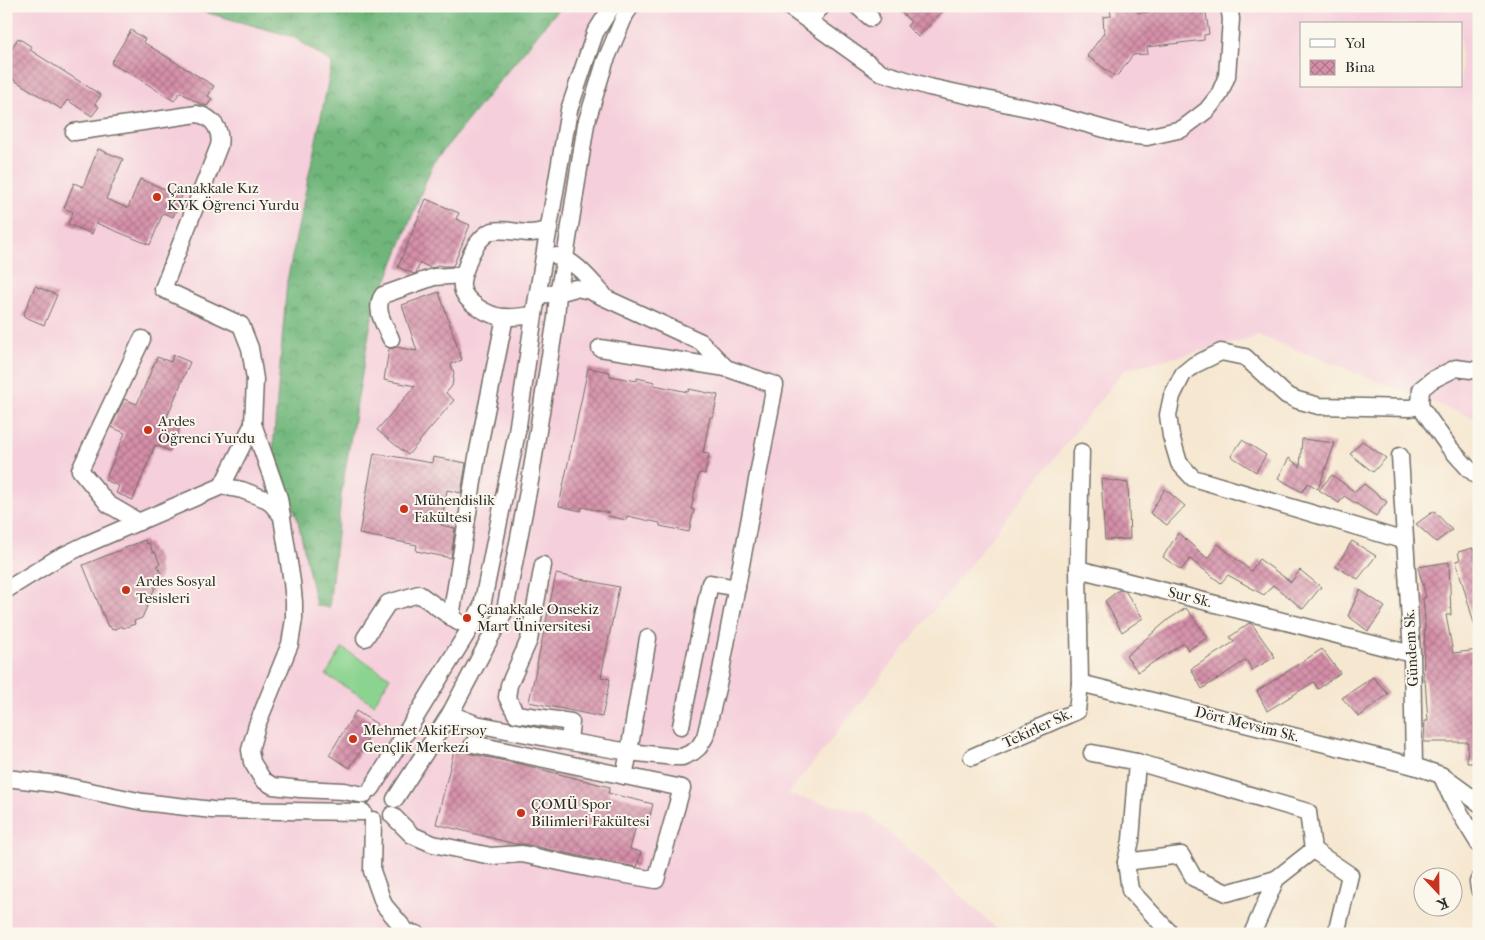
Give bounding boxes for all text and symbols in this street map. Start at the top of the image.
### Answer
legend [1300,22,1462,88]
text: Yol [1344,34,1365,52]
text: Bina [1345,58,1376,76]
place label: Çanakkale Kız KYK Öğrenci Yurdu [167,179,300,214]
marker: Çanakkale Kız KYK Öğrenci Yurdu [151,191,163,203]
place label: Ardes Öğrenci Yurdu [157,412,255,447]
marker: Ardes Öğrenci Yurdu [142,424,154,436]
place label: Mühendislik Fakültesi [414,491,495,526]
marker: Mühendislik Fakültesi [398,503,410,515]
place label: Ardes Sosyal Tesisleri [135,572,216,607]
street label: Sur Sk. [1166,583,1214,611]
marker: Ardes Sosyal Tesisleri [120,584,132,596]
place label: Çanakkale Onsekiz Mart Üniversitesi [477,600,599,635]
street label: Gündem Sk. [1400,609,1422,687]
marker: Çanakkale Onsekiz Mart Üniversitesi [461,612,473,624]
street label: Dört Mevsim Sk. [1193,702,1301,746]
street label: Tekirler Sk. [1000,704,1075,752]
place label: Mehmet Akif Ersoy Gençlik Merkezi [363,721,488,756]
marker: Mehmet Akif Ersoy Gençlik Merkezi [347,733,359,745]
place label: ÇOMÜ Spor Bilimleri Fakültesi [531,795,650,830]
marker: ÇOMÜ Spor Bilimleri Fakültesi [515,807,527,819]
north arrow [1412,868,1462,918]
text: K [1434,894,1451,914]

